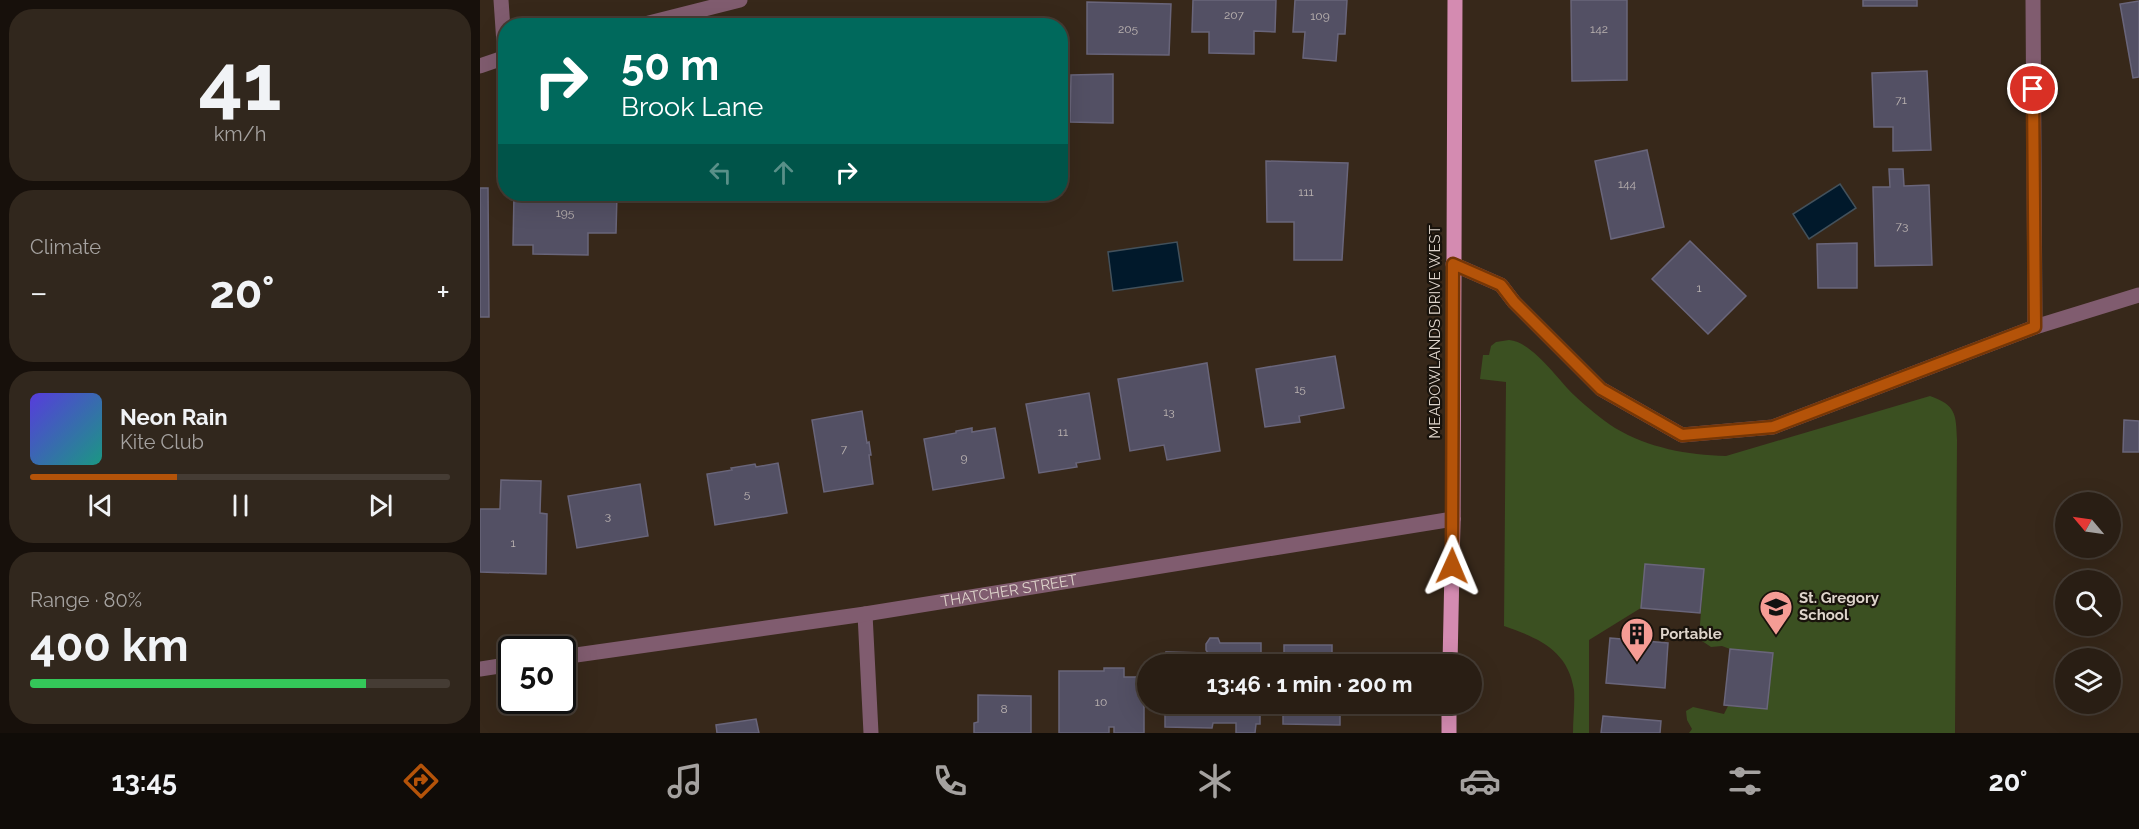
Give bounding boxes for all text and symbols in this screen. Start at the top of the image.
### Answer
house number: 207 [1224,8,1245,22]
house number: 109 [1310,9,1330,23]
house number: 205 [1118,22,1139,36]
house number: 142 [1590,22,1608,36]
text: 41 [198,37,282,128]
text: 50 m [621,41,719,90]
icon: right [522,42,600,120]
pin [2007,63,2058,114]
icon: arrive [2016,72,2049,105]
text: Brook Lane [621,91,763,122]
house number: 71 [1895,93,1907,107]
text: km/h [214,122,266,146]
icon: left [704,156,737,189]
icon: ahead [767,156,800,189]
icon: right [830,156,863,189]
house number: 144 [1618,177,1637,191]
house number: 111 [1298,185,1314,199]
house number: 195 [556,206,575,220]
house number: 73 [1896,219,1908,233]
street label: MEADOWLANDS DRIVE WEST [1426,225,1444,439]
text: Climate [30,235,101,259]
text: 20° [209,266,275,319]
text: − [30,273,48,312]
text: + [436,273,450,312]
house number: 1 [1696,281,1702,295]
house number: 15 [1294,382,1306,396]
text: Neon Rain [120,404,228,430]
house number: 13 [1163,405,1175,419]
house number: 11 [1058,425,1068,439]
text: Kite Club [120,430,204,454]
house number: 7 [841,442,848,456]
house number: 9 [960,451,968,465]
house number: 5 [744,487,751,501]
icon: previous [84,489,117,522]
icon: pause [224,489,257,522]
icon: next [364,489,397,522]
north arrow [2055,492,2121,558]
map controls [2055,492,2121,714]
house number: 3 [605,509,611,523]
position arrow [1420,534,1484,598]
house number: 1 [510,536,516,550]
button: search [2055,570,2121,636]
street label: THATCHER STREET [940,571,1079,611]
text: Range · 80% [30,588,142,612]
school or university icon: St. Gregory School [1758,589,1794,636]
place label: St. Gregory School [1799,589,1880,624]
building icon: Portable [1619,616,1655,663]
text: 400 km [30,619,189,672]
place label: Portable [1660,625,1722,643]
speed limit sign: 50 [498,636,576,714]
button: layers [2055,648,2121,714]
text: 13:46 · 1 min · 200 m [1206,671,1413,697]
house number: 10 [1095,695,1107,709]
house number: 8 [1000,702,1008,716]
icon: directions [400,760,442,802]
icon: music [664,760,706,802]
icon: phone [929,760,971,802]
icon: climate [1194,760,1236,802]
icon: car [1459,760,1501,802]
icon: filters [1724,760,1766,802]
text: 13:45 [111,766,177,797]
text: 20° [1988,766,2028,797]

